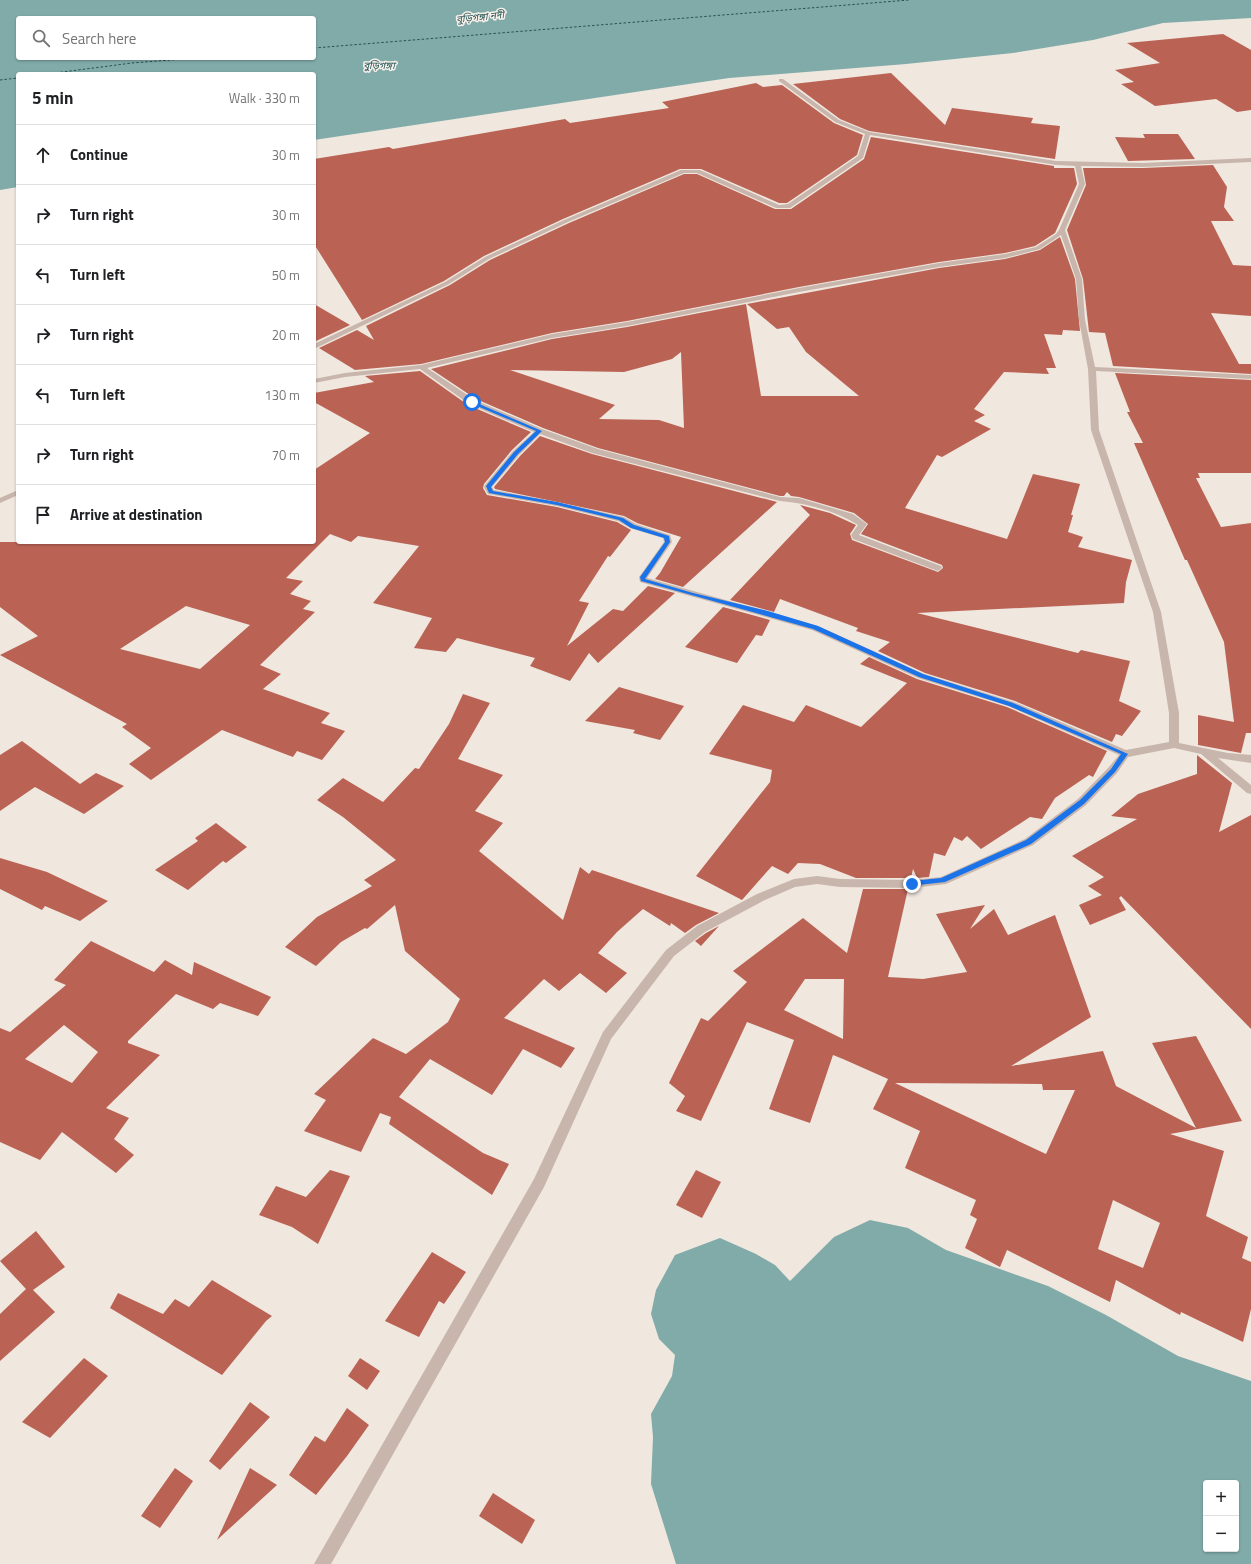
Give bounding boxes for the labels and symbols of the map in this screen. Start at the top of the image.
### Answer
water label: বুড়িগঙ্গা নদী [455,7,507,27]
water label: বুড়িগঙ্গা [363,58,397,73]
route start [463,393,481,411]
route end [903,875,921,893]

